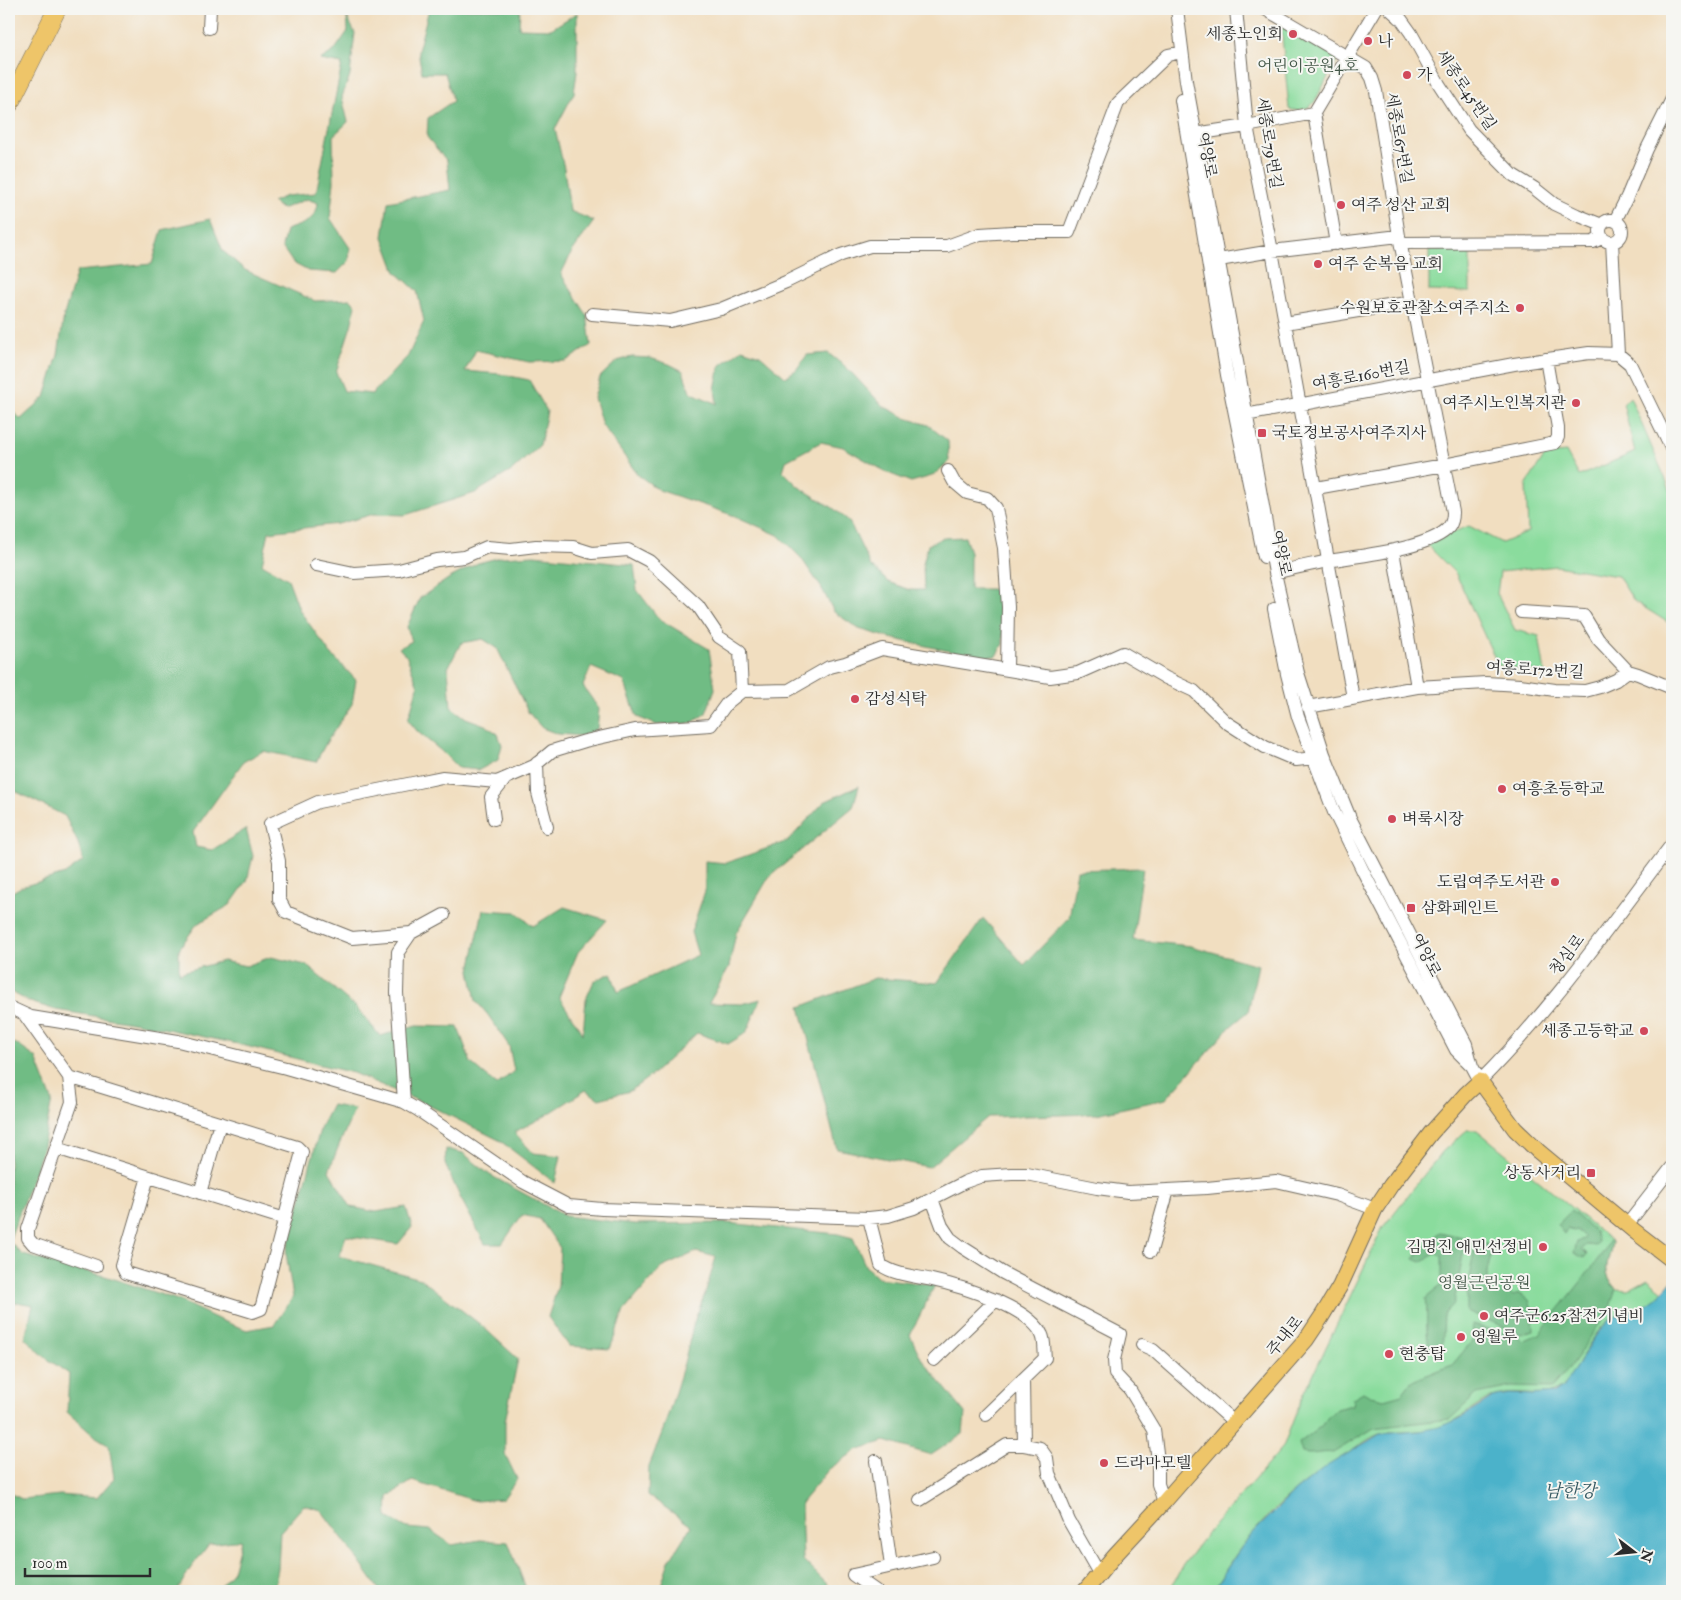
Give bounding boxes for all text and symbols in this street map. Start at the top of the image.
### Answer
place label: 세종노인회 [1206,24,1283,44]
marker: 세종노인회 [1287,28,1299,40]
place label: 나 [1378,31,1394,51]
marker: 나 [1362,35,1374,47]
street label: 세종로45번길 [1432,46,1500,134]
park label: 어린이공원4호 [1257,56,1359,76]
place label: 가 [1417,65,1433,85]
marker: 가 [1401,69,1413,81]
street label: 세종로67번길 [1381,91,1417,185]
street label: 세종로79번길 [1252,96,1286,190]
street label: 여양로 [1193,130,1221,180]
place label: 여주 성산 교회 [1351,195,1450,215]
marker: 여주 성산 교회 [1335,199,1347,211]
place label: 여주 순복음 교회 [1328,254,1443,274]
marker: 여주 순복음 교회 [1312,258,1324,270]
place label: 수원보호관찰소여주지소 [1340,298,1510,318]
marker: 수원보호관찰소여주지소 [1514,302,1526,314]
street label: 여흥로160번길 [1310,357,1412,395]
place label: 여주시노인복지관 [1442,393,1567,413]
marker: 여주시노인복지관 [1570,397,1582,409]
place label: 국토정보공사여주지사 [1272,423,1427,443]
marker: 국토정보공사여주지사 [1256,427,1268,439]
street label: 여양로 [1266,528,1296,578]
street label: 여흥로172번길 [1485,657,1585,683]
place label: 감성식탁 [865,689,927,709]
marker: 감성식탁 [849,693,861,705]
place label: 여흥초등학교 [1512,779,1605,799]
marker: 여흥초등학교 [1496,783,1508,795]
place label: 벼룩시장 [1402,809,1464,829]
marker: 벼룩시장 [1386,813,1398,825]
place label: 도립여주도서관 [1437,872,1546,892]
marker: 도립여주도서관 [1549,876,1561,888]
place label: 삼화페인트 [1421,898,1499,918]
marker: 삼화페인트 [1405,902,1417,914]
street label: 여양로 [1407,930,1446,981]
street label: 청심로 [1545,930,1589,980]
place label: 세종고등학교 [1541,1021,1634,1041]
marker: 세종고등학교 [1638,1025,1650,1037]
place label: 상동사거리 [1504,1163,1581,1183]
marker: 상동사거리 [1585,1167,1597,1179]
place label: 김명진 애민선정비 [1406,1237,1533,1257]
marker: 김명진 애민선정비 [1537,1241,1549,1253]
park label: 영월근린공원 [1438,1273,1530,1293]
place label: 여주군6.25참전기념비 [1494,1306,1644,1326]
marker: 여주군6.25참전기념비 [1478,1310,1490,1322]
street label: 주내로 [1263,1311,1308,1360]
place label: 영월루 [1471,1327,1517,1347]
marker: 영월루 [1455,1331,1467,1343]
place label: 현충탑 [1399,1344,1446,1364]
marker: 현충탑 [1383,1348,1395,1360]
place label: 드라마모텔 [1114,1453,1191,1473]
marker: 드라마모텔 [1098,1457,1110,1469]
water label: 남한강 [1544,1480,1599,1503]
north arrow [1608,1528,1658,1578]
scale bar [25,1545,150,1577]
text: N [1636,1546,1656,1564]
text: 100 m [32,1554,68,1573]

